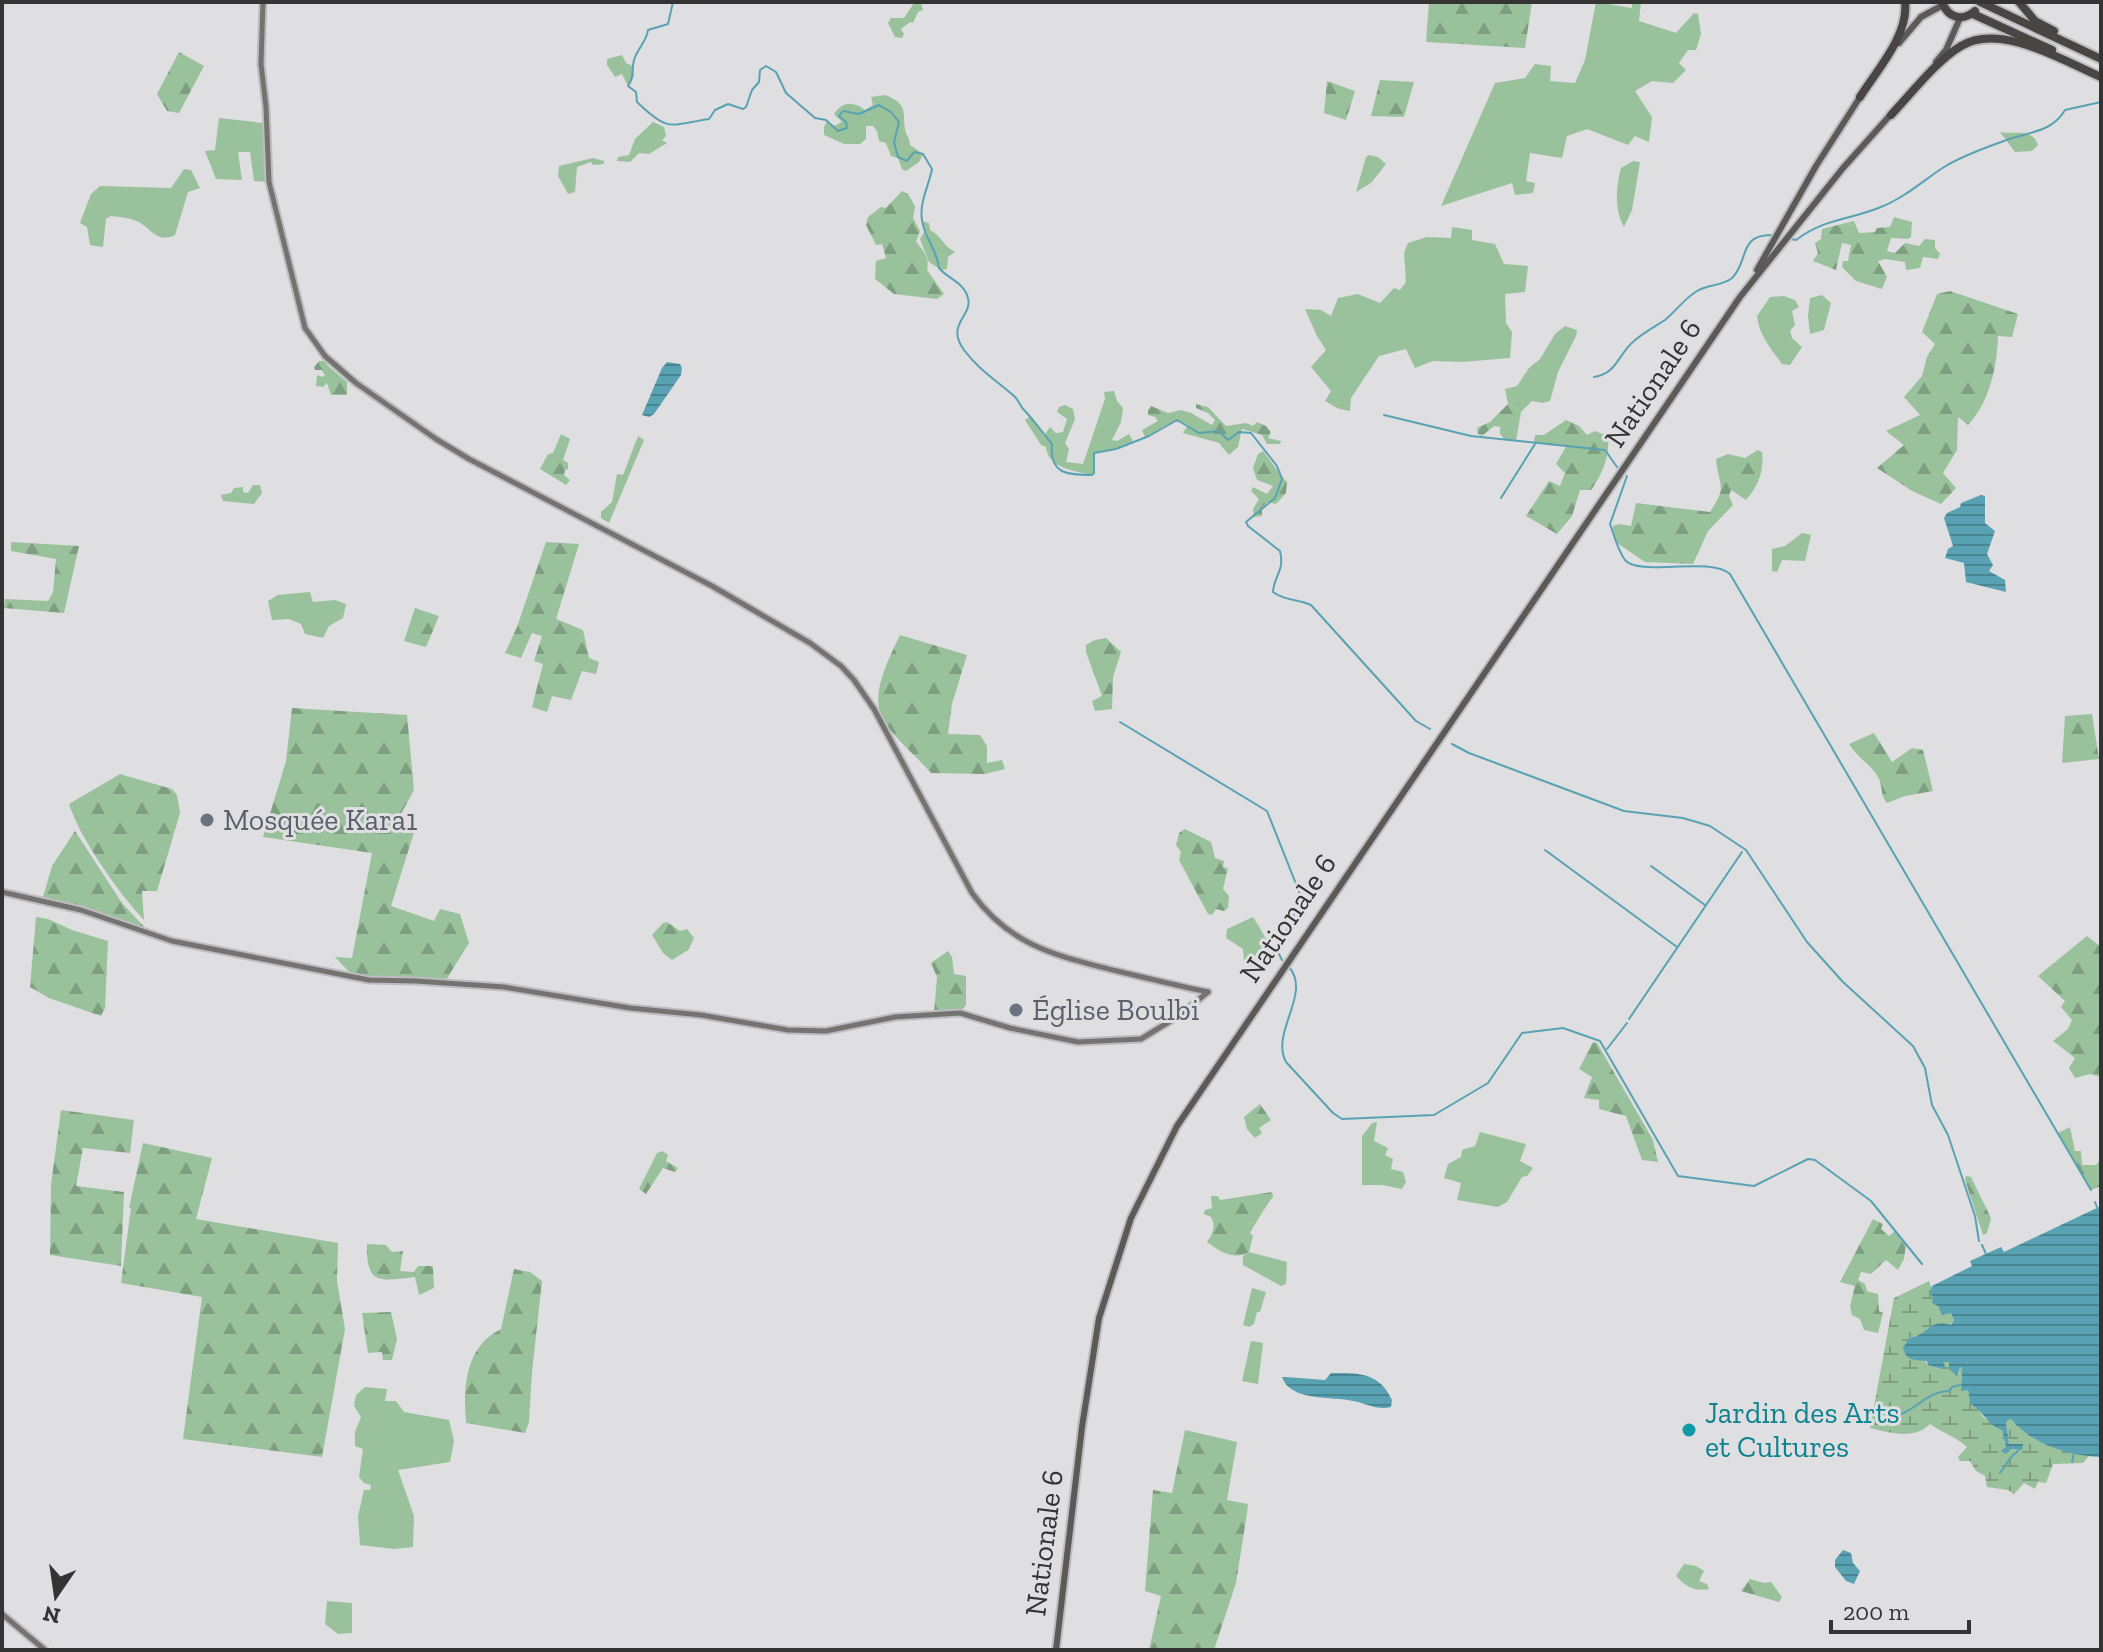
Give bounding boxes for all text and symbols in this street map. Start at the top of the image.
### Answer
street label: Nationale 6 [1597,312,1709,454]
place label: Mosquée Kara1 [223,802,418,838]
marker: Mosquée Kara1 [198,811,216,829]
street label: Nationale 6 [1232,847,1344,989]
place label: Église Boulbi [1032,992,1199,1028]
marker: Église Boulbi [1007,1001,1025,1019]
place label: Jardin des Arts et Cultures [1705,1395,1900,1465]
marker: Jardin des Arts et Cultures [1680,1421,1698,1439]
street label: Nationale 6 [1017,1468,1071,1618]
north arrow [16,1556,96,1636]
scale bar [1831,1584,1969,1634]
text: 200 m [1843,1597,1909,1626]
text: N [40,1600,63,1630]

